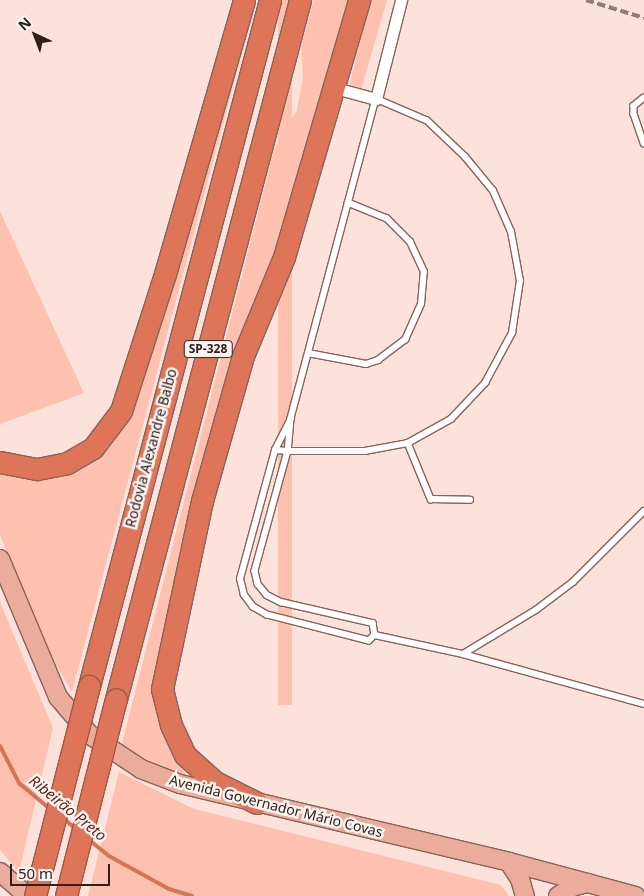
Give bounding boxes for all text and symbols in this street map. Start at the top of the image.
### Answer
north arrow [10,10,60,60]
text: N [14,13,35,35]
road number: SP-328 [183,339,233,358]
street label: Rodovia Alexandre Balbo [122,367,180,529]
water label: Ribeirão Preto [26,771,110,845]
street label: Avenida Governador Mário Covas [168,771,384,841]
scale bar [12,854,112,886]
text: 50 m [18,863,53,883]

